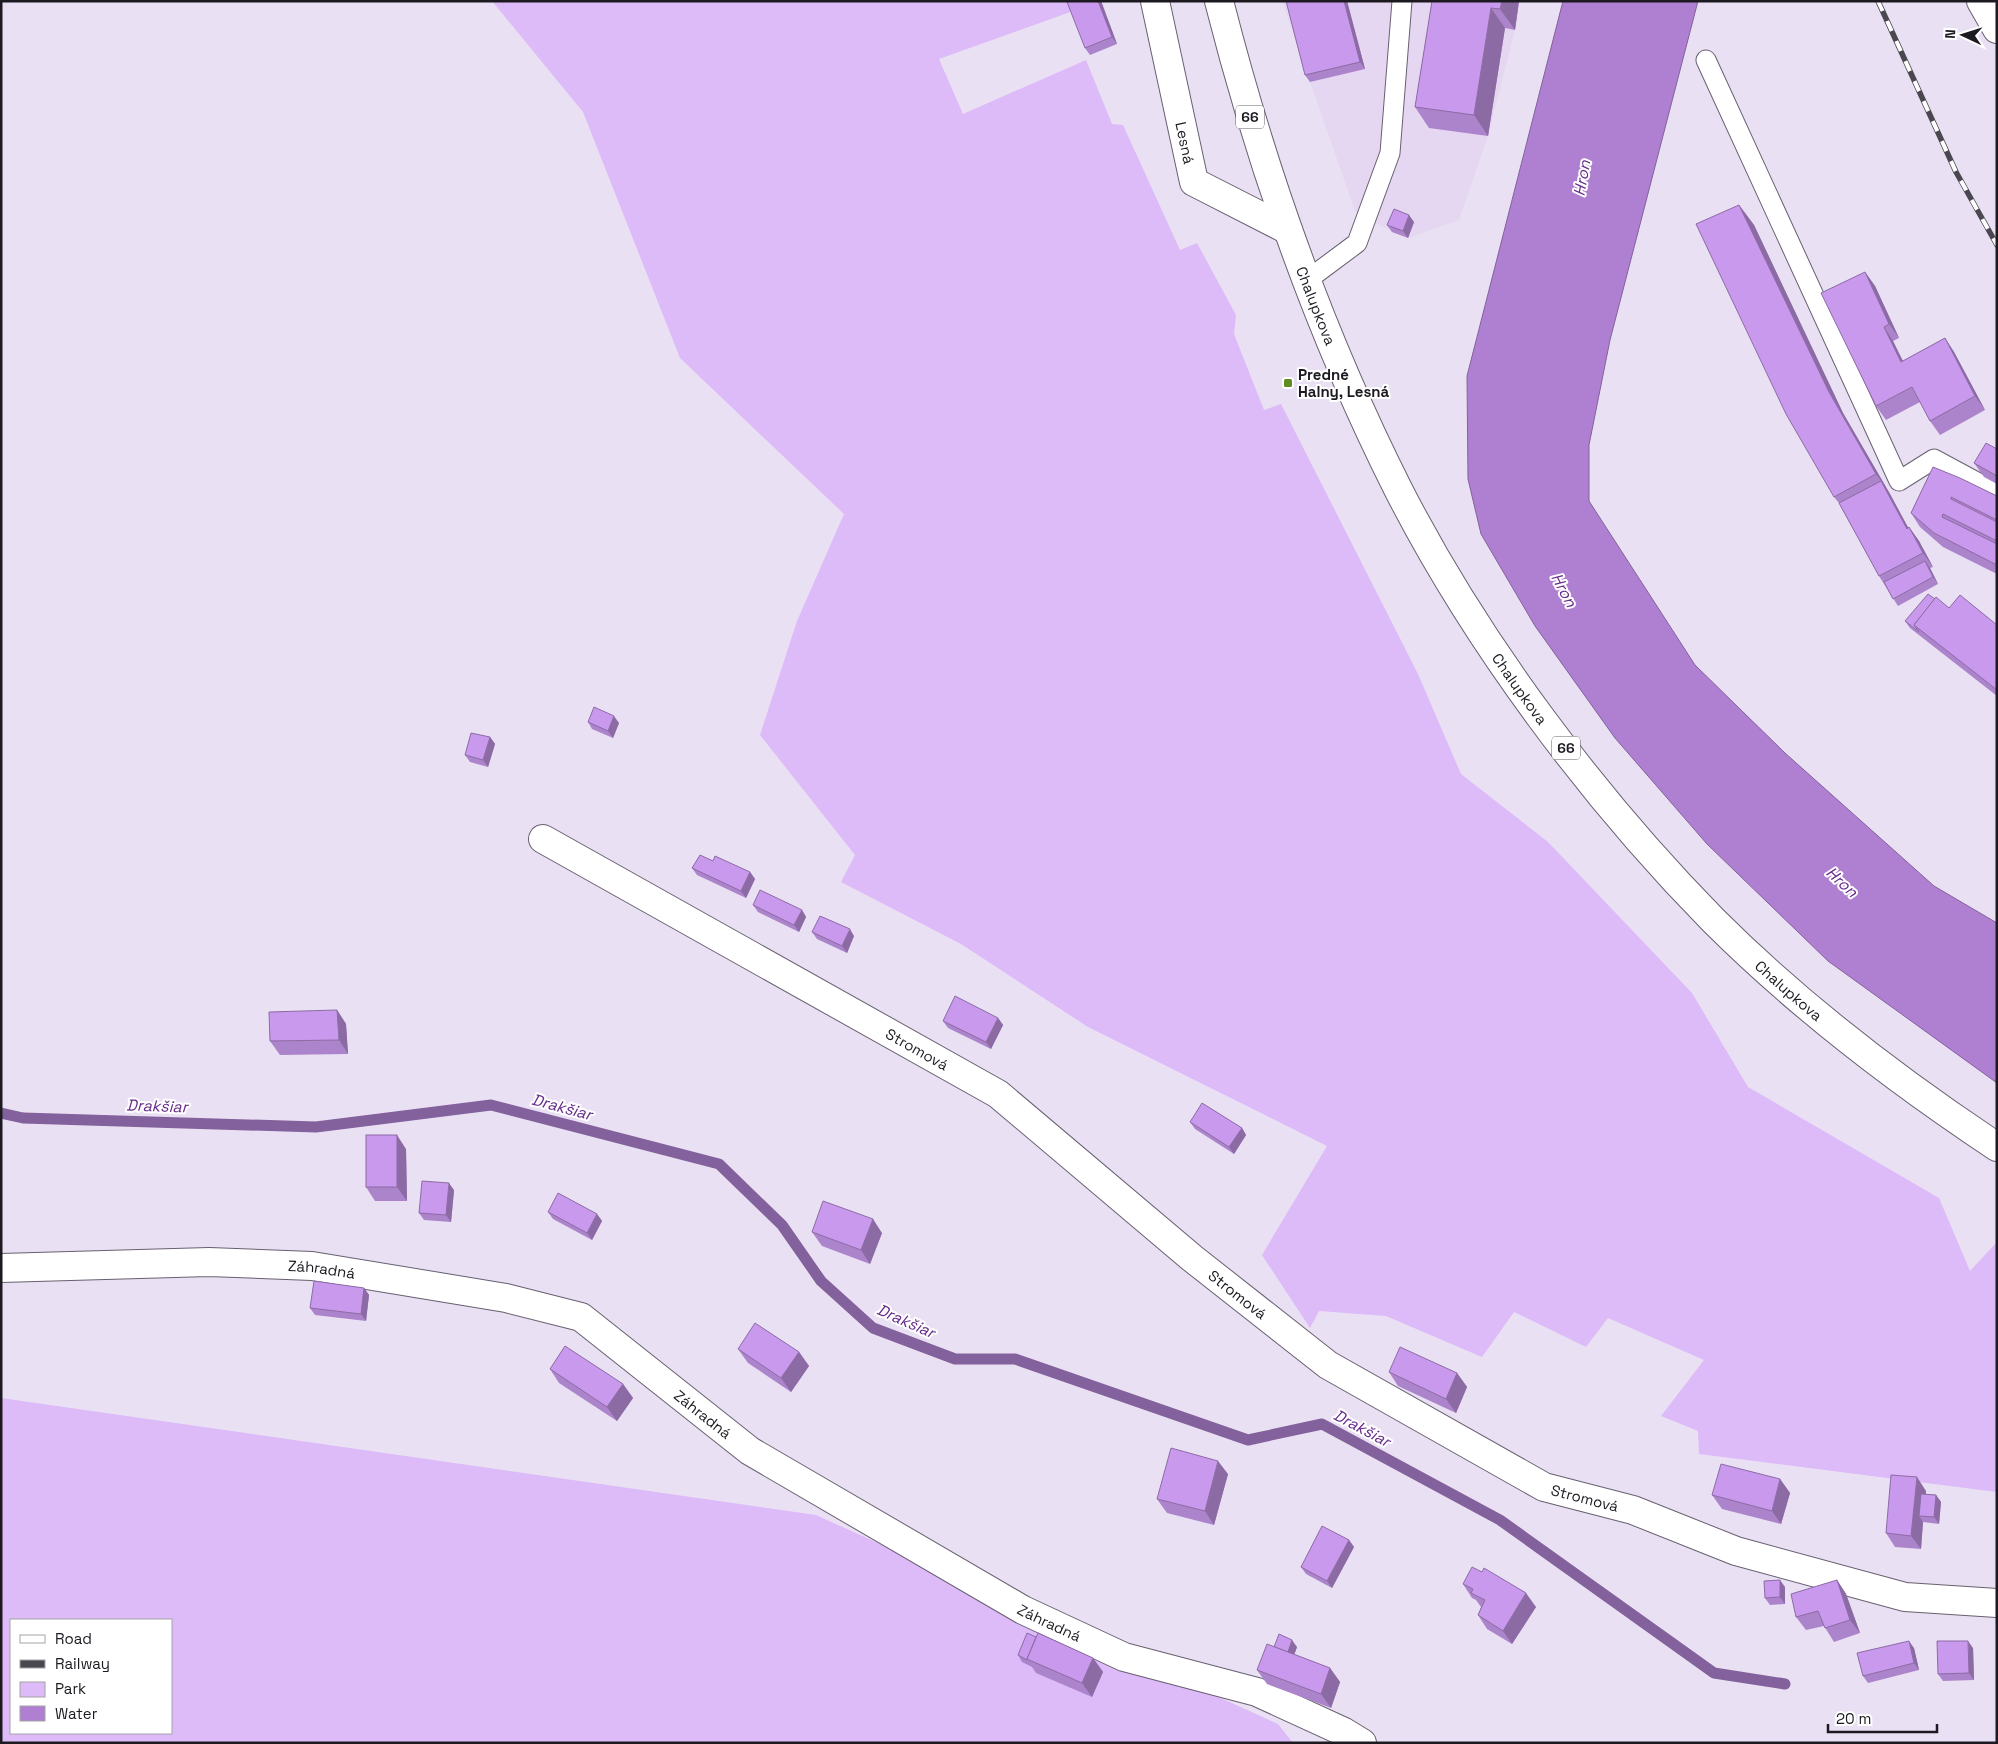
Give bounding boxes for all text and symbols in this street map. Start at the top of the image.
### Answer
north arrow [1938,10,1988,60]
text: N [1941,29,1959,39]
road number: 66 [1236,105,1264,128]
street label: Lesná [1172,120,1199,166]
water label: Hron [1569,157,1596,198]
street label: Chalupkova [1293,263,1341,348]
place label: Predné Halny, Lesná [1298,365,1390,401]
marker: Predné Halny, Lesná [1282,377,1294,389]
water label: Hron [1546,569,1582,612]
street label: Chalupkova [1488,649,1552,728]
road number: 66 [1552,736,1580,760]
water label: Hron [1822,862,1863,903]
street label: Chalupkova [1751,956,1827,1025]
street label: Stromová [882,1024,952,1074]
water label: Drakšiar [530,1089,596,1126]
water label: Drakšiar [126,1094,190,1118]
street label: Záhradná [288,1256,357,1283]
street label: Stromová [1205,1265,1271,1323]
water label: Drakšiar [874,1299,940,1344]
street label: Záhradná [671,1385,736,1443]
water label: Drakšiar [1330,1404,1396,1453]
street label: Stromová [1549,1480,1621,1516]
street label: Záhradná [1014,1599,1085,1645]
legend [10,1619,172,1734]
text: Road [55,1629,92,1648]
text: Railway [55,1654,110,1673]
text: Park [55,1679,86,1698]
scale bar [1828,1702,1937,1734]
text: Water [55,1704,98,1723]
text: 20 m [1836,1709,1871,1728]

